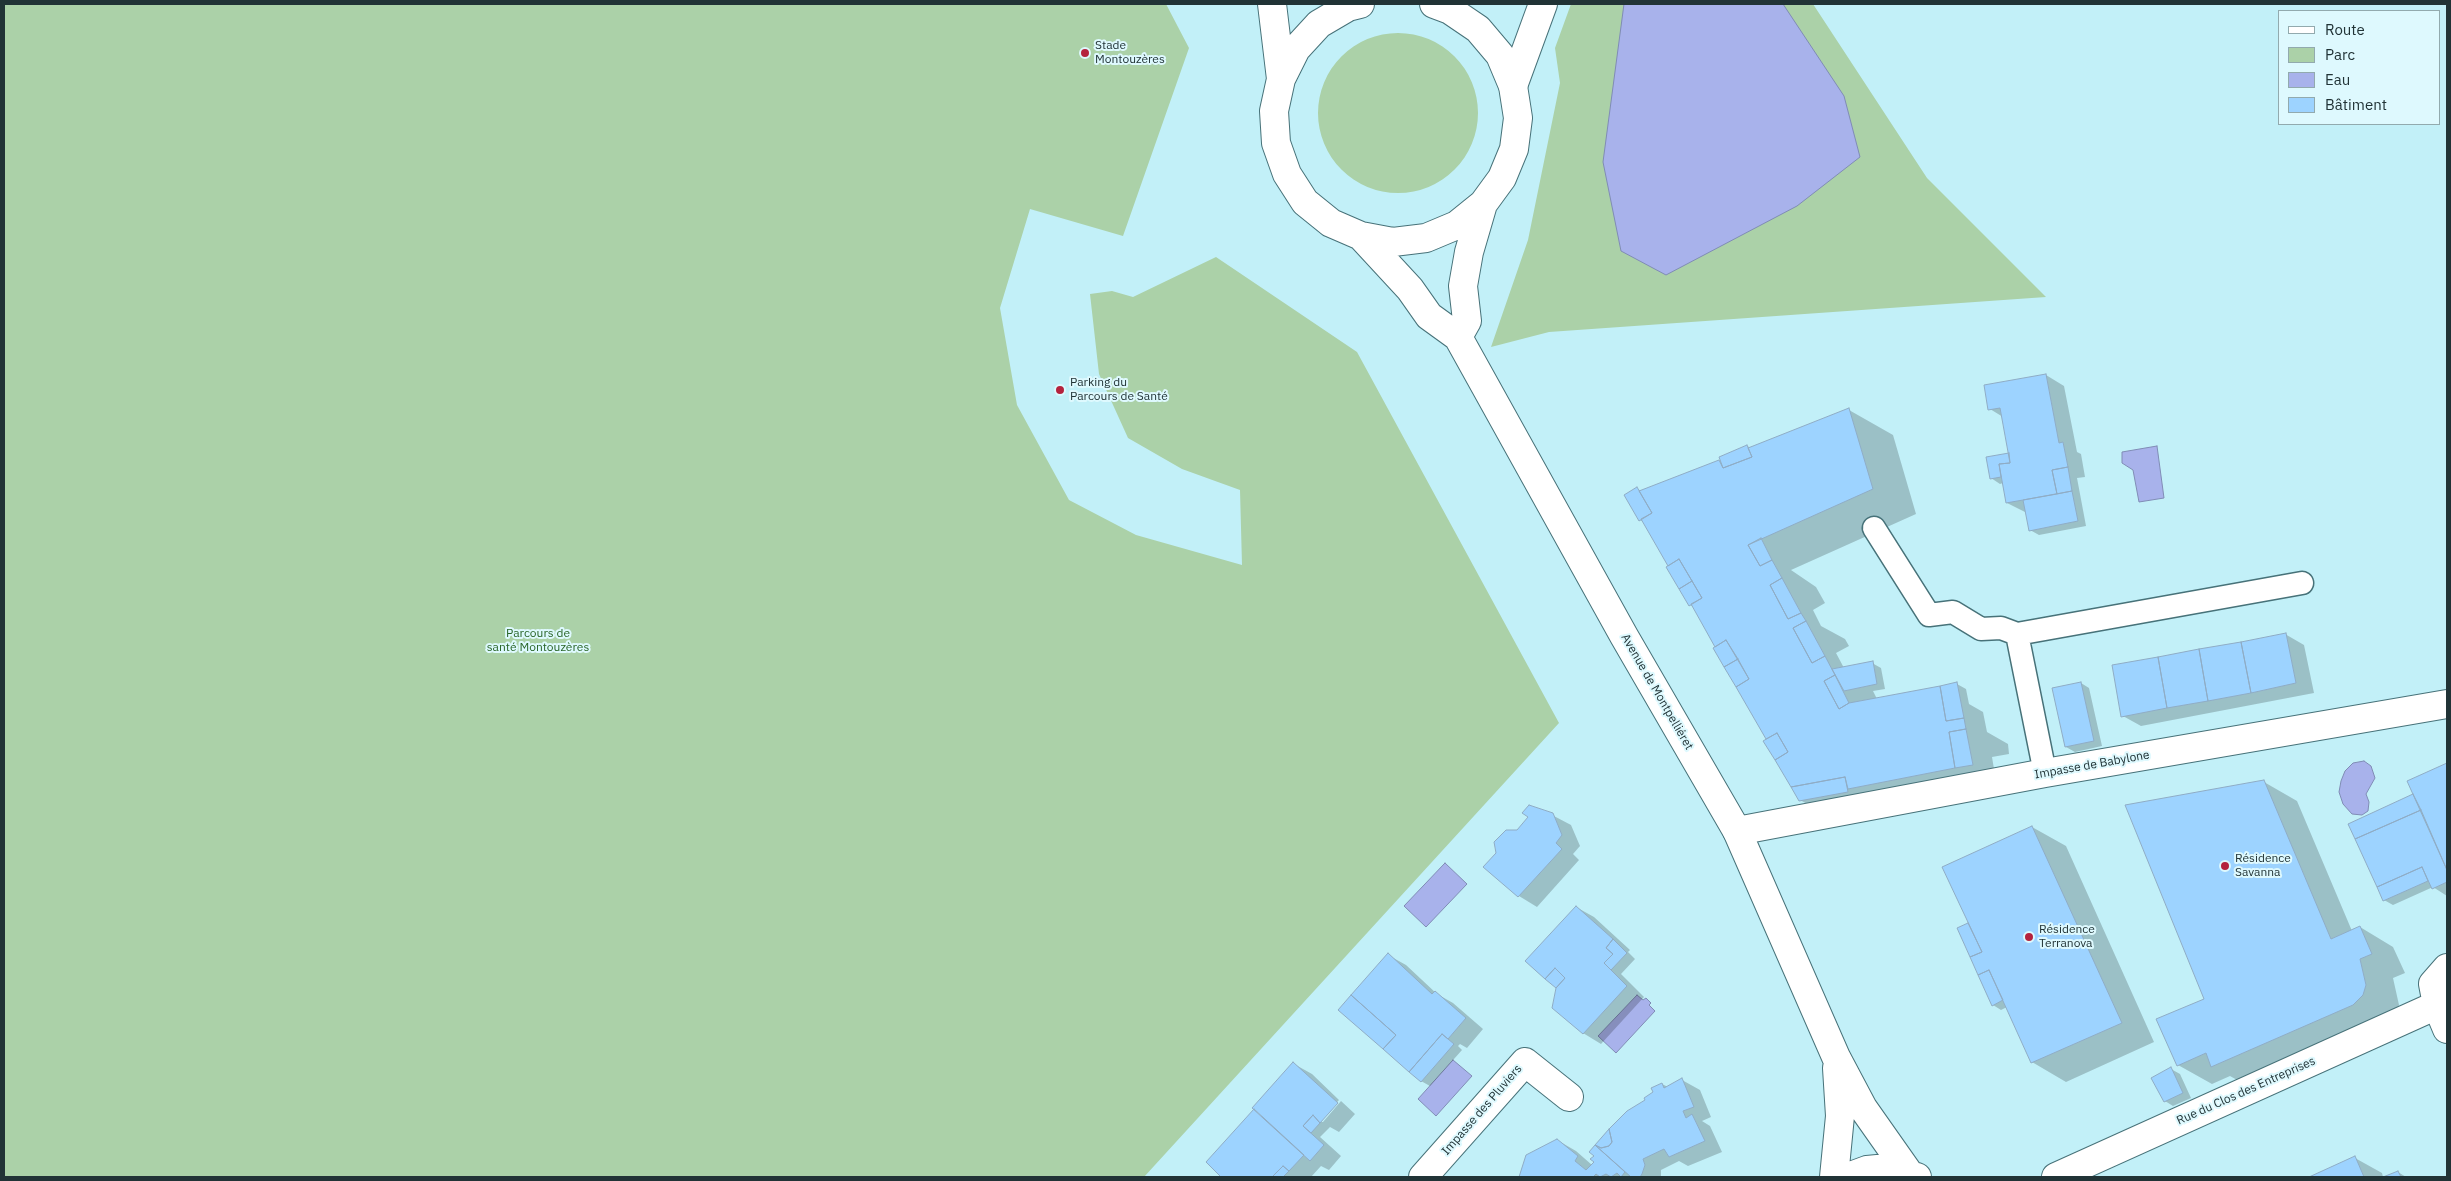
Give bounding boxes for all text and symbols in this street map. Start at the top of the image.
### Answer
legend [2278,10,2441,125]
text: Route [2325,20,2365,39]
place label: Stade Montouzères [1095,39,1165,67]
text: Parc [2325,45,2355,64]
marker: Stade Montouzères [1079,47,1091,59]
text: Eau [2325,70,2350,89]
text: Bâtiment [2325,95,2387,114]
place label: Parking du Parcours de Santé [1070,376,1168,404]
marker: Parking du Parcours de Santé [1054,384,1066,396]
park label: Parcours de santé Montouzères [487,627,589,655]
street label: Avenue de Montpelliéret [1618,631,1696,753]
street label: Impasse de Babylone [2033,748,2151,782]
place label: Résidence Savanna [2235,852,2291,880]
marker: Résidence Savanna [2219,860,2231,872]
place label: Résidence Terranova [2039,923,2095,951]
marker: Résidence Terranova [2023,931,2035,943]
street label: Rue du Clos des Entreprises [2174,1054,2318,1128]
street label: Impasse des Pluviers [1439,1062,1525,1158]

